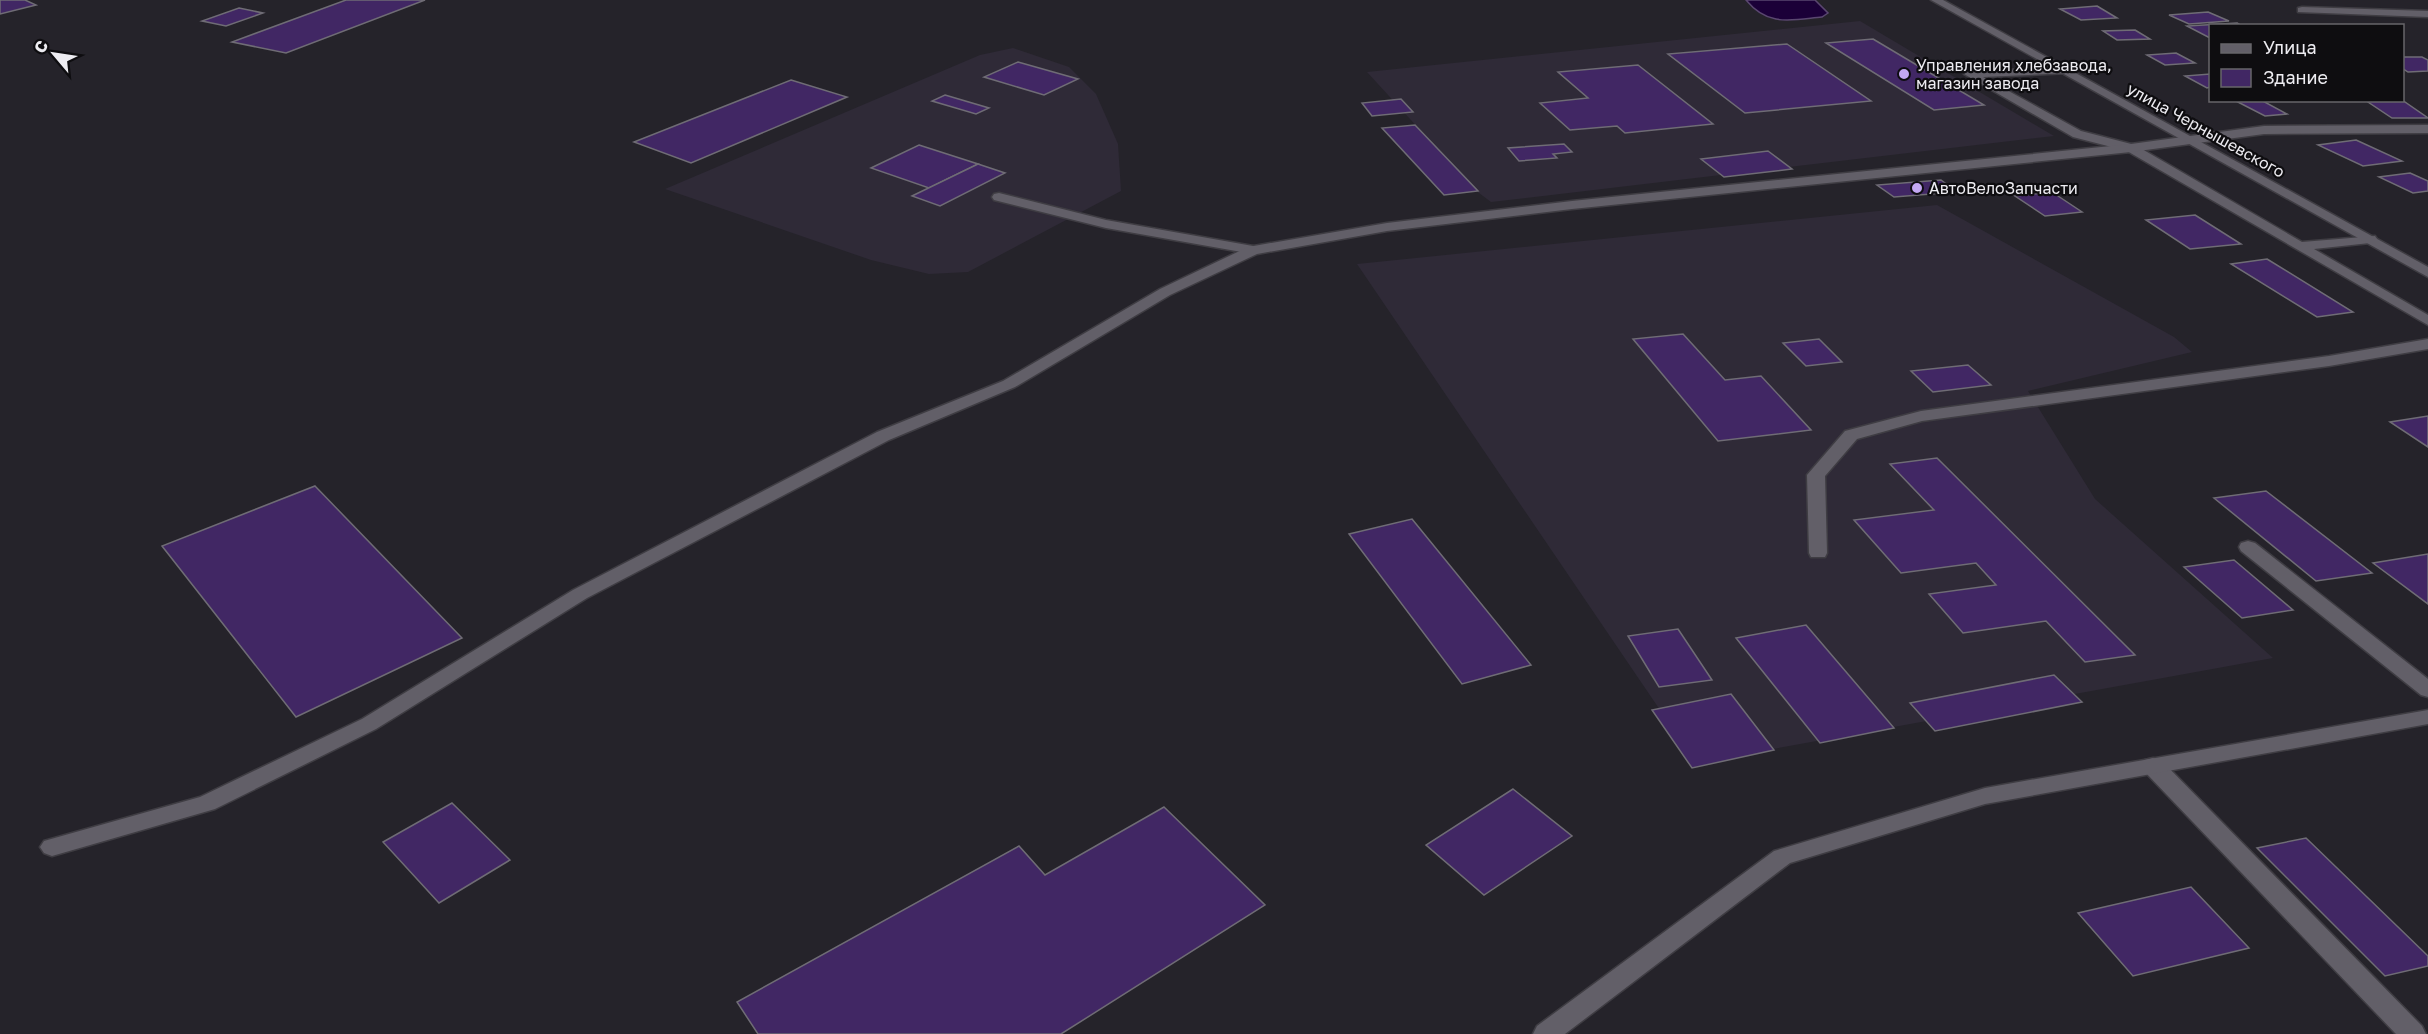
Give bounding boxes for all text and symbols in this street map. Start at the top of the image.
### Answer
north arrow [24,24,84,84]
legend [2209,24,2404,102]
text: Улица [2263,36,2317,58]
text: С [29,37,52,57]
place label: Управления хлебзавода, магазин завода [1916,55,2112,93]
text: Здание [2263,66,2328,88]
marker: Управления хлебзавода, магазин завода [1897,67,1911,81]
street label: улица Чернышевского [2124,78,2288,182]
place label: АвтоВелоЗапчасти [1929,178,2078,198]
marker: АвтоВелоЗапчасти [1910,181,1924,195]

